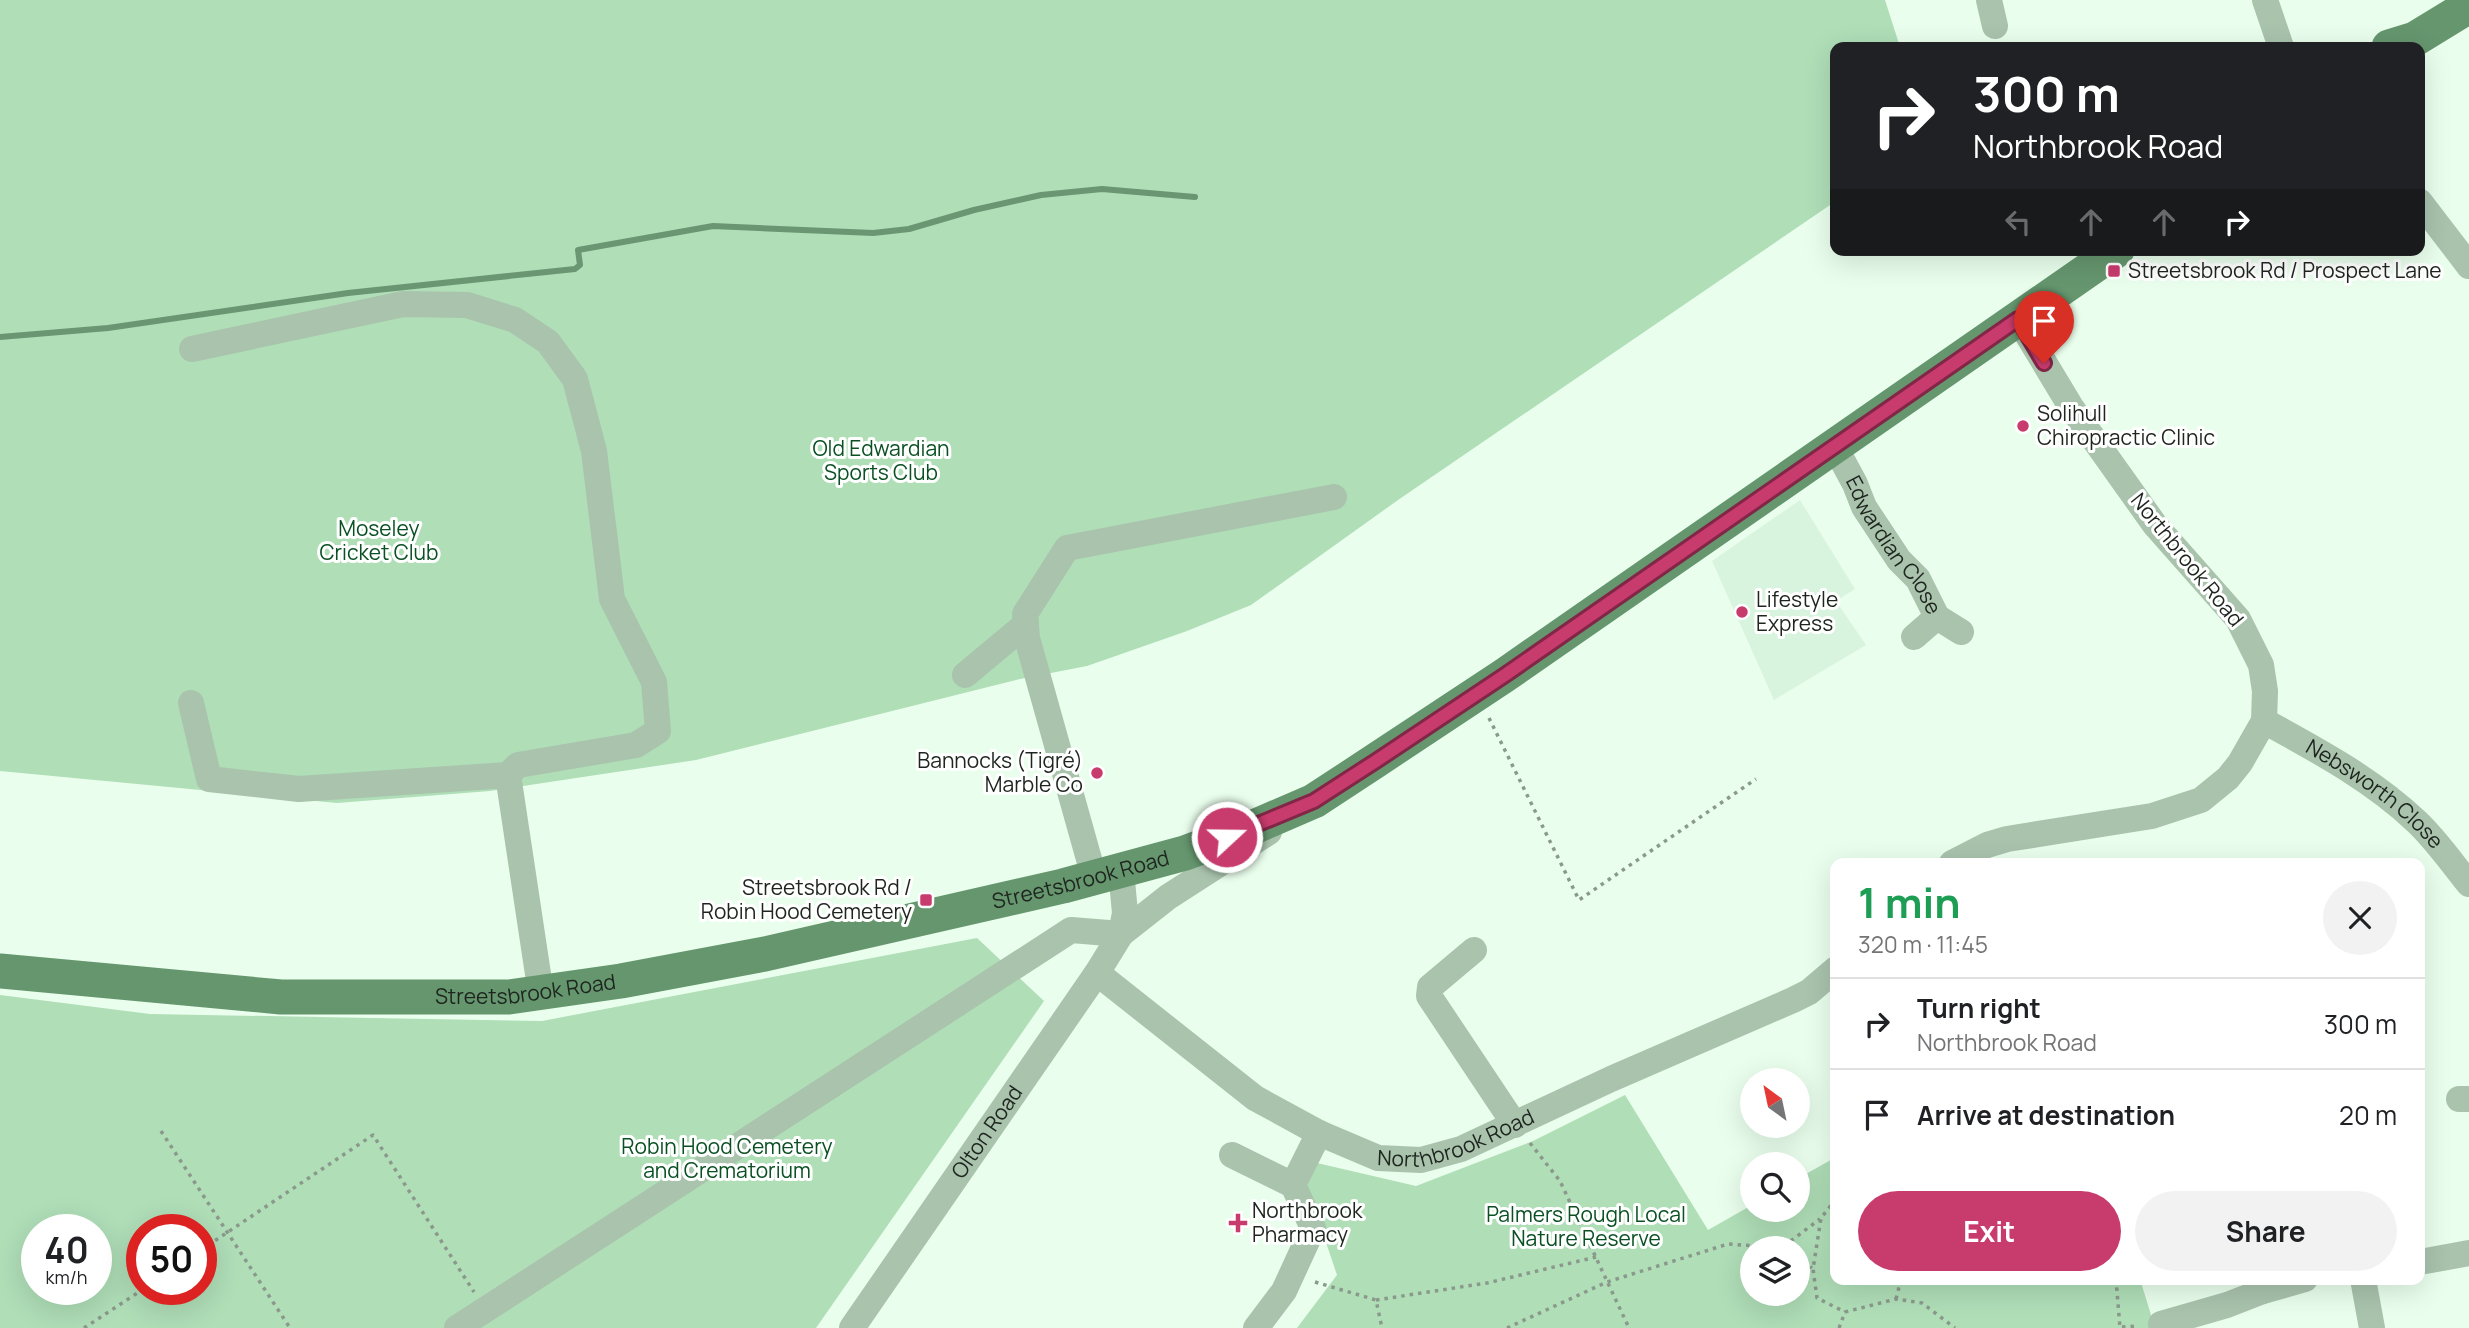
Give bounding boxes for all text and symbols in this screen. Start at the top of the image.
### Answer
text: 300 m [1973,60,2120,127]
icon: right [1858,70,1949,161]
text: Northbrook Road [1973,124,2223,168]
icon: left [1999,203,2037,241]
icon: ahead [2072,203,2110,241]
icon: ahead [2145,203,2183,241]
icon: right [2218,203,2256,241]
place label: Streetsbrook Rd / Prospect Lane [2128,256,2442,284]
marker: Streetsbrook Rd / Prospect Lane [2106,263,2122,279]
pin [2014,291,2074,363]
icon: arrive [2025,302,2063,340]
place label: Solihull Chiropractic Clinic [2037,399,2215,451]
marker: Solihull Chiropractic Clinic [2015,418,2031,434]
park label: Old Edwardian Sports Club [812,434,950,486]
street label: Edwardian Close [1840,470,1948,619]
street label: Northbrook Road [2125,487,2250,632]
park label: Moseley Cricket Club [319,514,439,566]
place label: Lifestyle Express [1756,585,1838,637]
marker: Lifestyle Express [1734,604,1750,620]
street label: Nebsworth Close [2301,732,2450,854]
place label: Bannocks (Tigré) Marble Co [917,746,1083,798]
marker: Bannocks (Tigré) Marble Co [1089,765,1105,781]
position arrow [1190,800,1264,874]
street label: Streetsbrook Road [989,843,1172,915]
place label: Streetsbrook Rd / Robin Hood Cemetery [701,873,912,925]
text: 1 min [1858,873,1961,931]
button: close [2323,881,2397,955]
marker: Streetsbrook Rd / Robin Hood Cemetery [918,892,934,908]
text: 320 m · 11:45 [1858,928,1988,960]
street label: Streetsbrook Road [435,967,617,1010]
text: Turn right [1917,990,2041,1026]
icon: right [1858,1005,1896,1043]
text: 300 m [2324,1006,2397,1042]
text: Northbrook Road [1917,1026,2097,1058]
north arrow [1740,1068,1810,1138]
map controls [1740,1068,1810,1306]
street label: Olton Road [944,1080,1028,1184]
icon: arrive [1858,1096,1896,1134]
text: Arrive at destination [1917,1097,2175,1133]
text: 20 m [2339,1097,2397,1133]
street label: Northbrook Road [1377,1102,1538,1173]
park label: Robin Hood Cemetery and Crematorium [621,1132,833,1184]
button: search [1740,1152,1810,1222]
button: Exit [1858,1191,2121,1271]
button: Share [2135,1191,2397,1271]
place label: Northbrook Pharmacy [1252,1196,1363,1248]
park label: Palmers Rough Local Nature Reserve [1486,1200,1686,1252]
speed limit sign: 50 [126,1214,217,1305]
marker: Northbrook Pharmacy [1230,1215,1246,1231]
text: 40 [44,1226,89,1274]
button: layers [1740,1236,1810,1306]
text: km/h [46,1265,87,1289]

